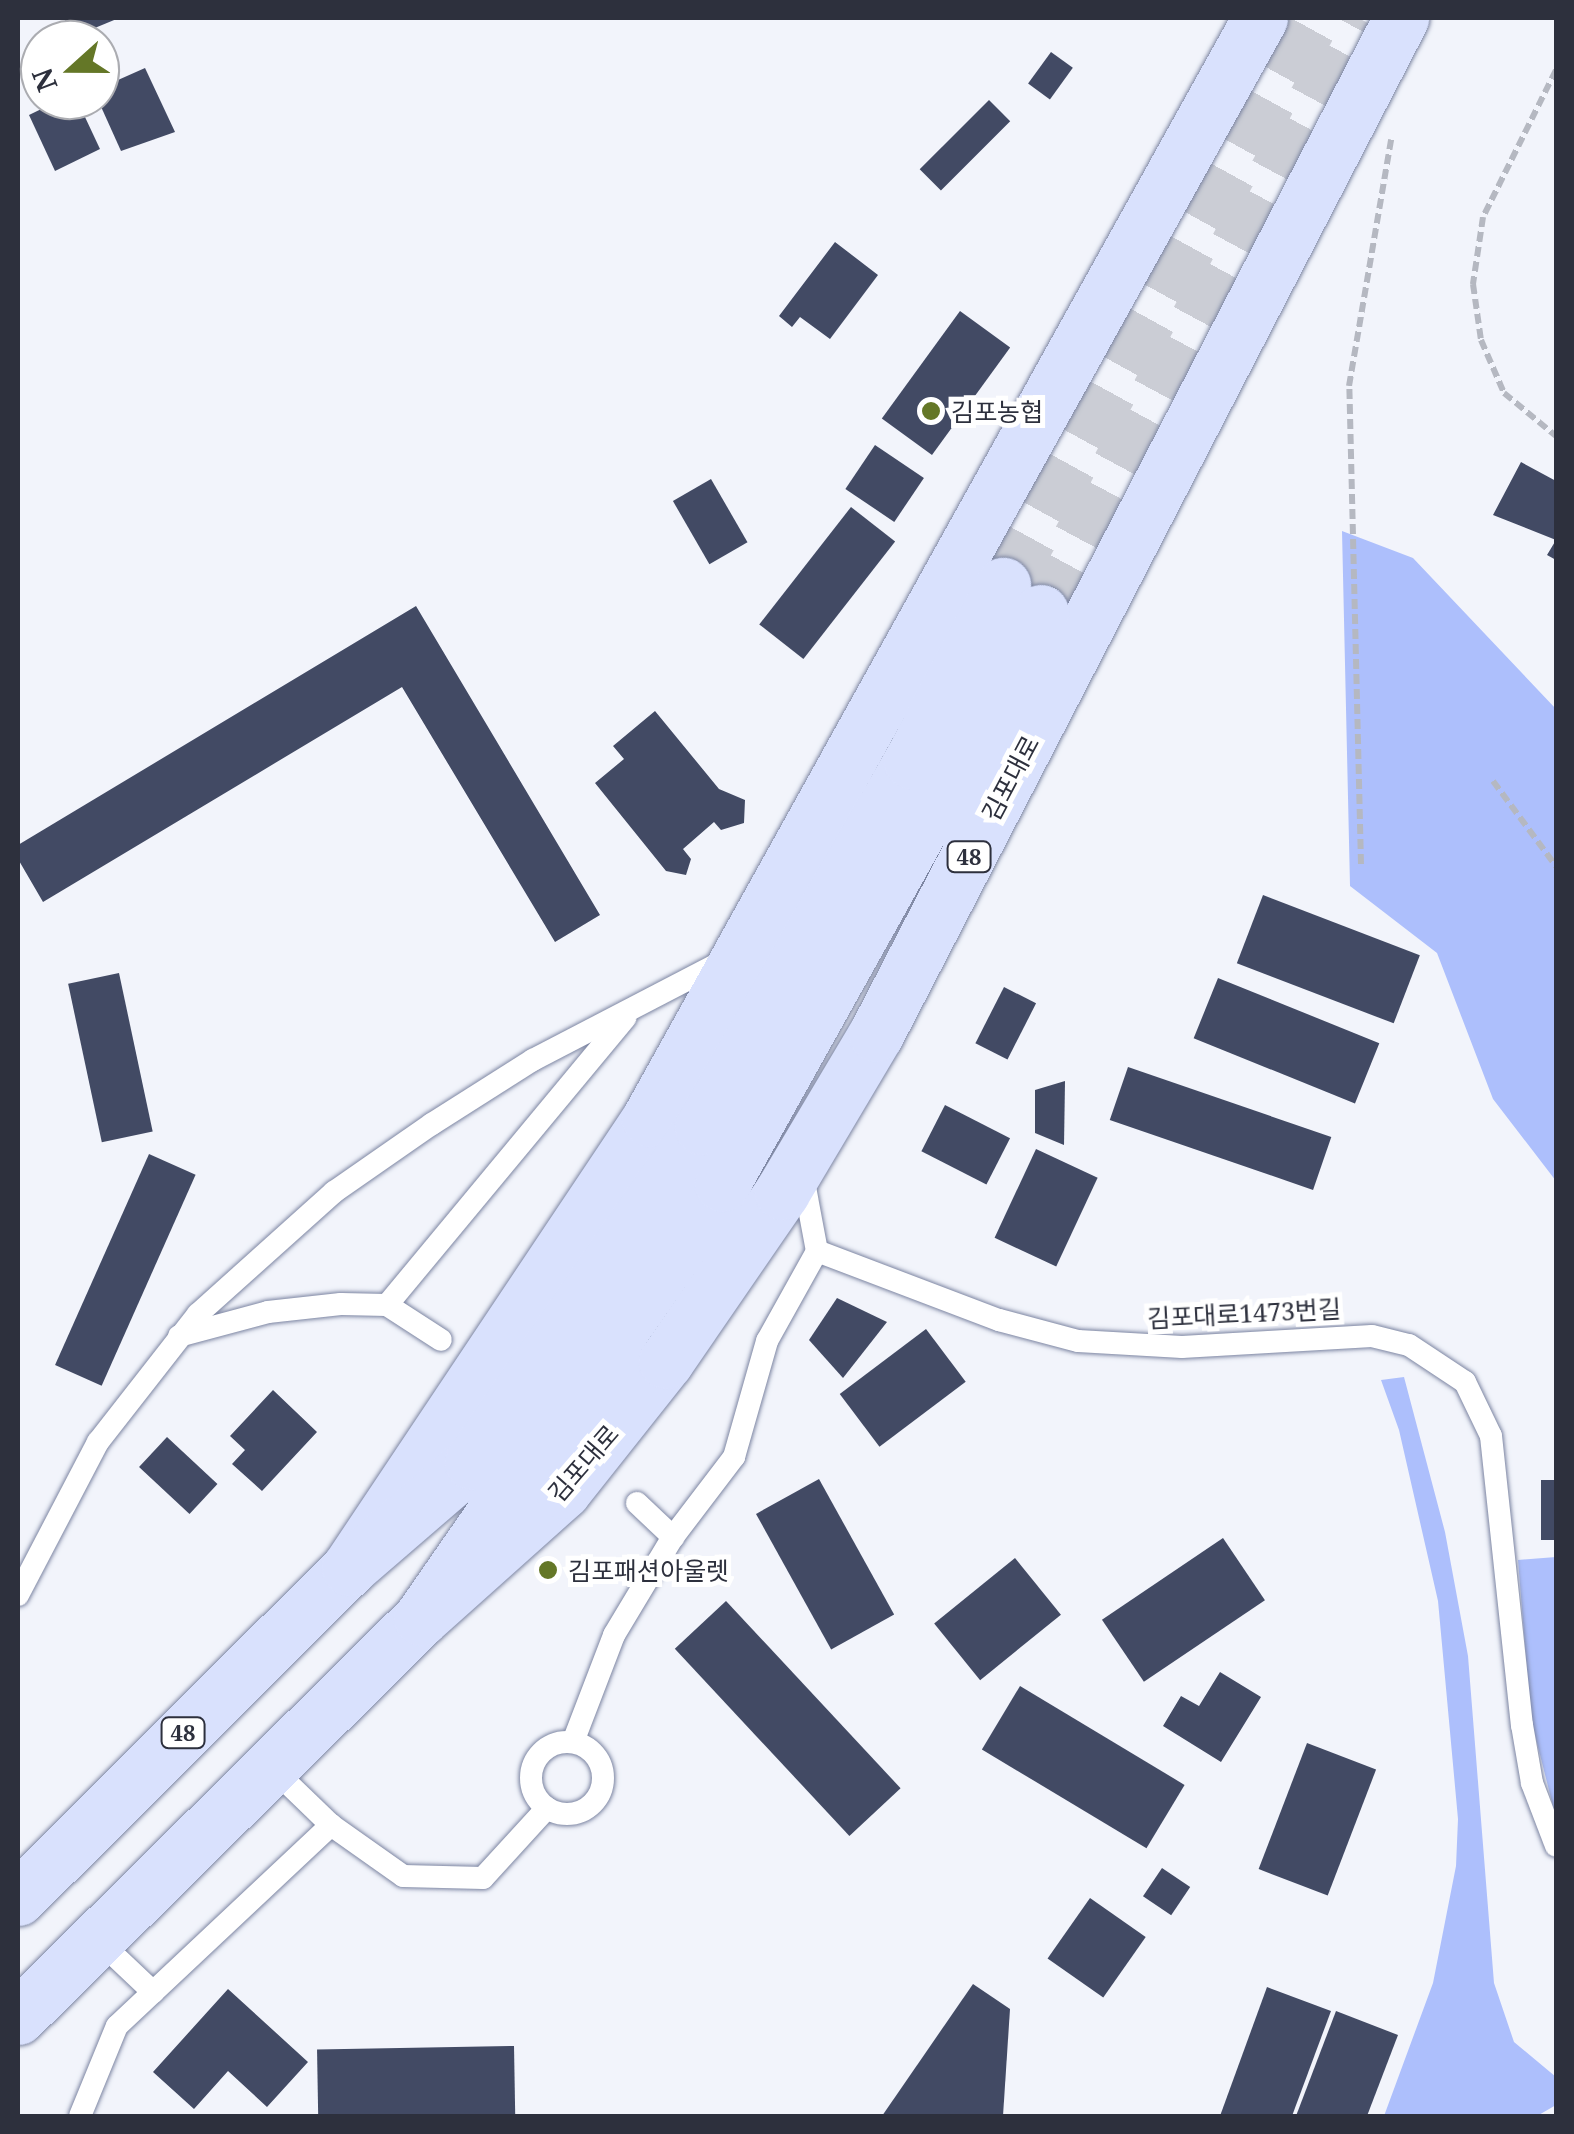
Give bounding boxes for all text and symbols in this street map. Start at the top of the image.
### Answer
north arrow [20,20,120,120]
text: N [22,63,66,97]
place label: 김포농협 [951,396,1043,426]
marker: 김포농협 [920,400,942,422]
street label: 김포대로 [975,730,1045,826]
road number: 48 [946,840,992,874]
street label: 김포대로1473번길 [1146,1293,1342,1333]
street label: 김포대로 [542,1418,624,1508]
place label: 김포패션아울렛 [568,1555,729,1585]
marker: 김포패션아울렛 [537,1559,559,1581]
road number: 48 [160,1716,206,1750]

